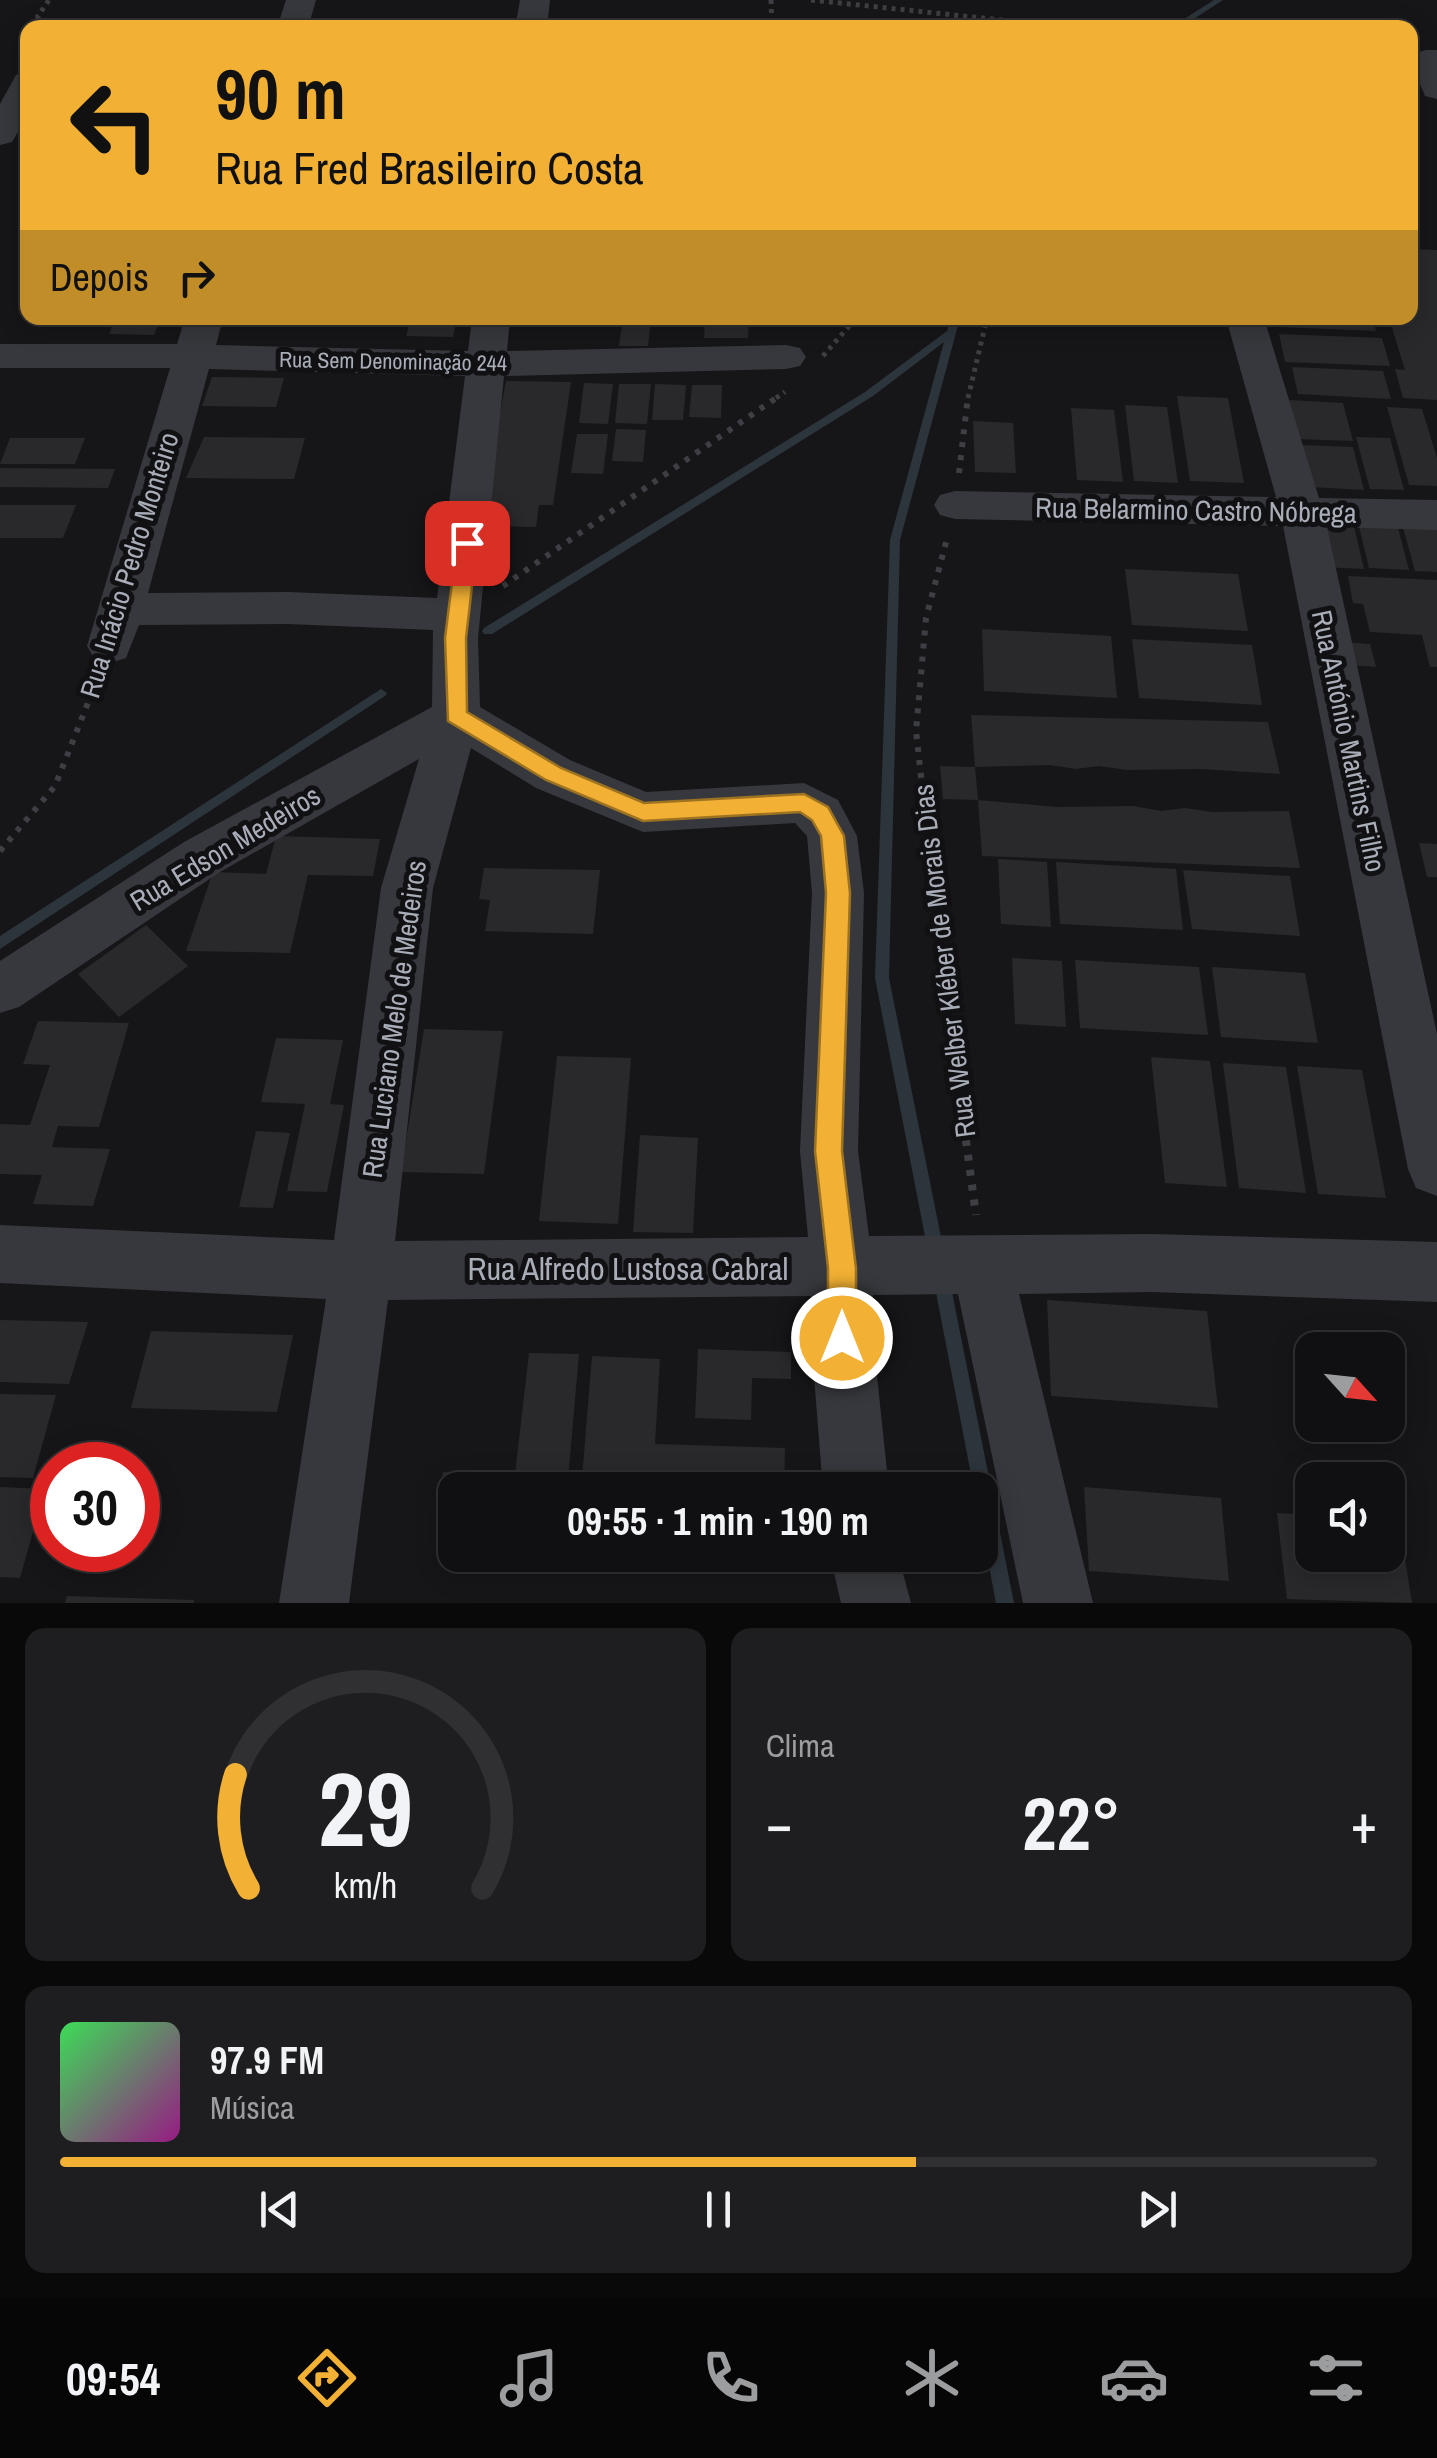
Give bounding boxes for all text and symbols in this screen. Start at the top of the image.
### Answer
text: 90 m [215,47,346,141]
icon: left [50,60,180,190]
text: Rua Fred Brasileiro Costa [215,137,644,198]
icon: right [169,250,224,305]
text: Depois [50,252,149,303]
street label: Rua Sem Denominação 244 [279,344,507,378]
street label: Rua Inácio Pedro Monteiro [71,428,187,702]
street label: Rua Belarmino Castro Nóbrega [1035,488,1357,532]
pin [425,501,510,586]
icon: arrive [440,516,495,571]
street label: Rua António Martins Filho [1303,607,1395,875]
street label: Rua Edson Medeiros [123,776,327,920]
street label: Rua Welber Kléber de Morais Dias [903,782,985,1140]
street label: Rua Luciano Melo de Medeiros [353,858,435,1180]
street label: Rua Alfredo Lustosa Cabral [468,1247,788,1290]
position arrow [790,1286,894,1390]
north arrow [1295,1332,1405,1442]
map controls [1295,1332,1405,1572]
speed limit sign: 30 [30,1442,160,1572]
button: sound [1295,1462,1405,1572]
text: 09:55 · 1 min · 190 m [567,1496,869,1547]
text: Clima [766,1724,835,1767]
text: 29 [318,1738,413,1878]
text: 22° [1022,1772,1121,1873]
text: − [766,1786,792,1860]
text: + [1351,1786,1377,1860]
text: km/h [334,1861,397,1909]
text: 97.9 FM [210,2035,324,2086]
text: Música [210,2086,295,2129]
icon: previous [252,2182,307,2237]
icon: pause [691,2182,746,2237]
icon: next [1130,2182,1185,2237]
icon: directions [292,2343,362,2413]
icon: music [494,2343,564,2413]
icon: phone [696,2343,766,2413]
icon: climate [897,2343,967,2413]
icon: car [1099,2343,1169,2413]
icon: filters [1301,2343,1371,2413]
text: 09:54 [66,2348,160,2409]

